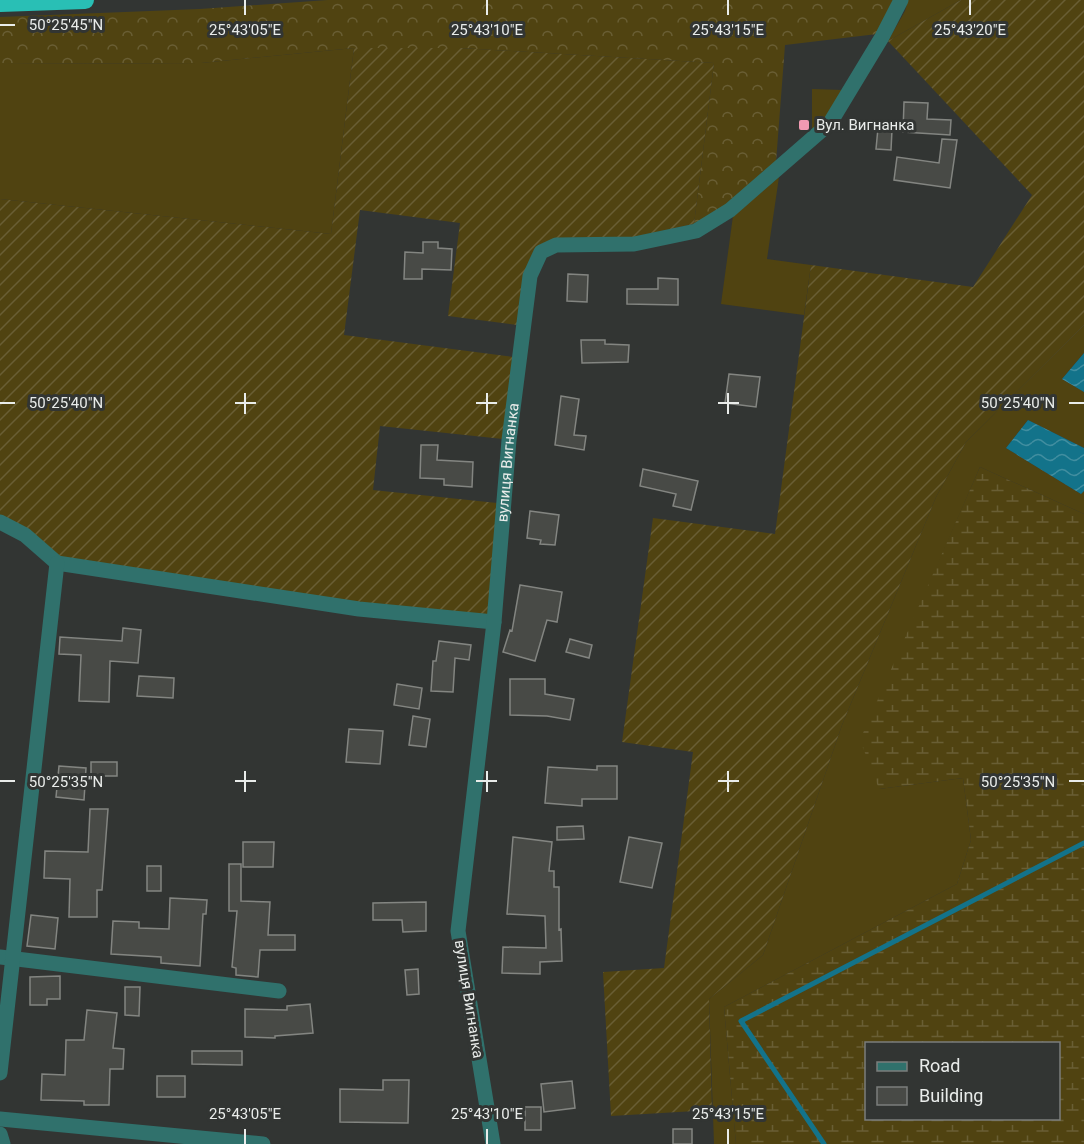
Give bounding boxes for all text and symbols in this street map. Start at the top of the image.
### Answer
text: 50°25'45"N [29,16,103,34]
text: 25°43'05"E [209,21,282,39]
text: 25°43'10"E [451,21,524,39]
text: 25°43'15"E [692,21,765,39]
text: 25°43'20"E [934,21,1007,39]
place label: Вул. Вигнанка [816,116,915,134]
marker: Вул. Вигнанка [797,118,811,132]
text: 50°25'40"N [29,394,103,412]
text: 50°25'40"N [981,394,1055,412]
street label: вулиця Вигнанка [493,402,523,523]
text: 50°25'35"N [29,773,103,791]
text: 50°25'35"N [981,773,1055,791]
street label: вулиця Вигнанка [451,939,487,1059]
legend [865,1042,1060,1120]
text: Road [919,1055,960,1076]
text: Building [919,1085,983,1106]
text: 25°43'05"E [209,1105,282,1123]
text: 25°43'10"E [451,1105,524,1123]
text: 25°43'15"E [692,1105,765,1123]

